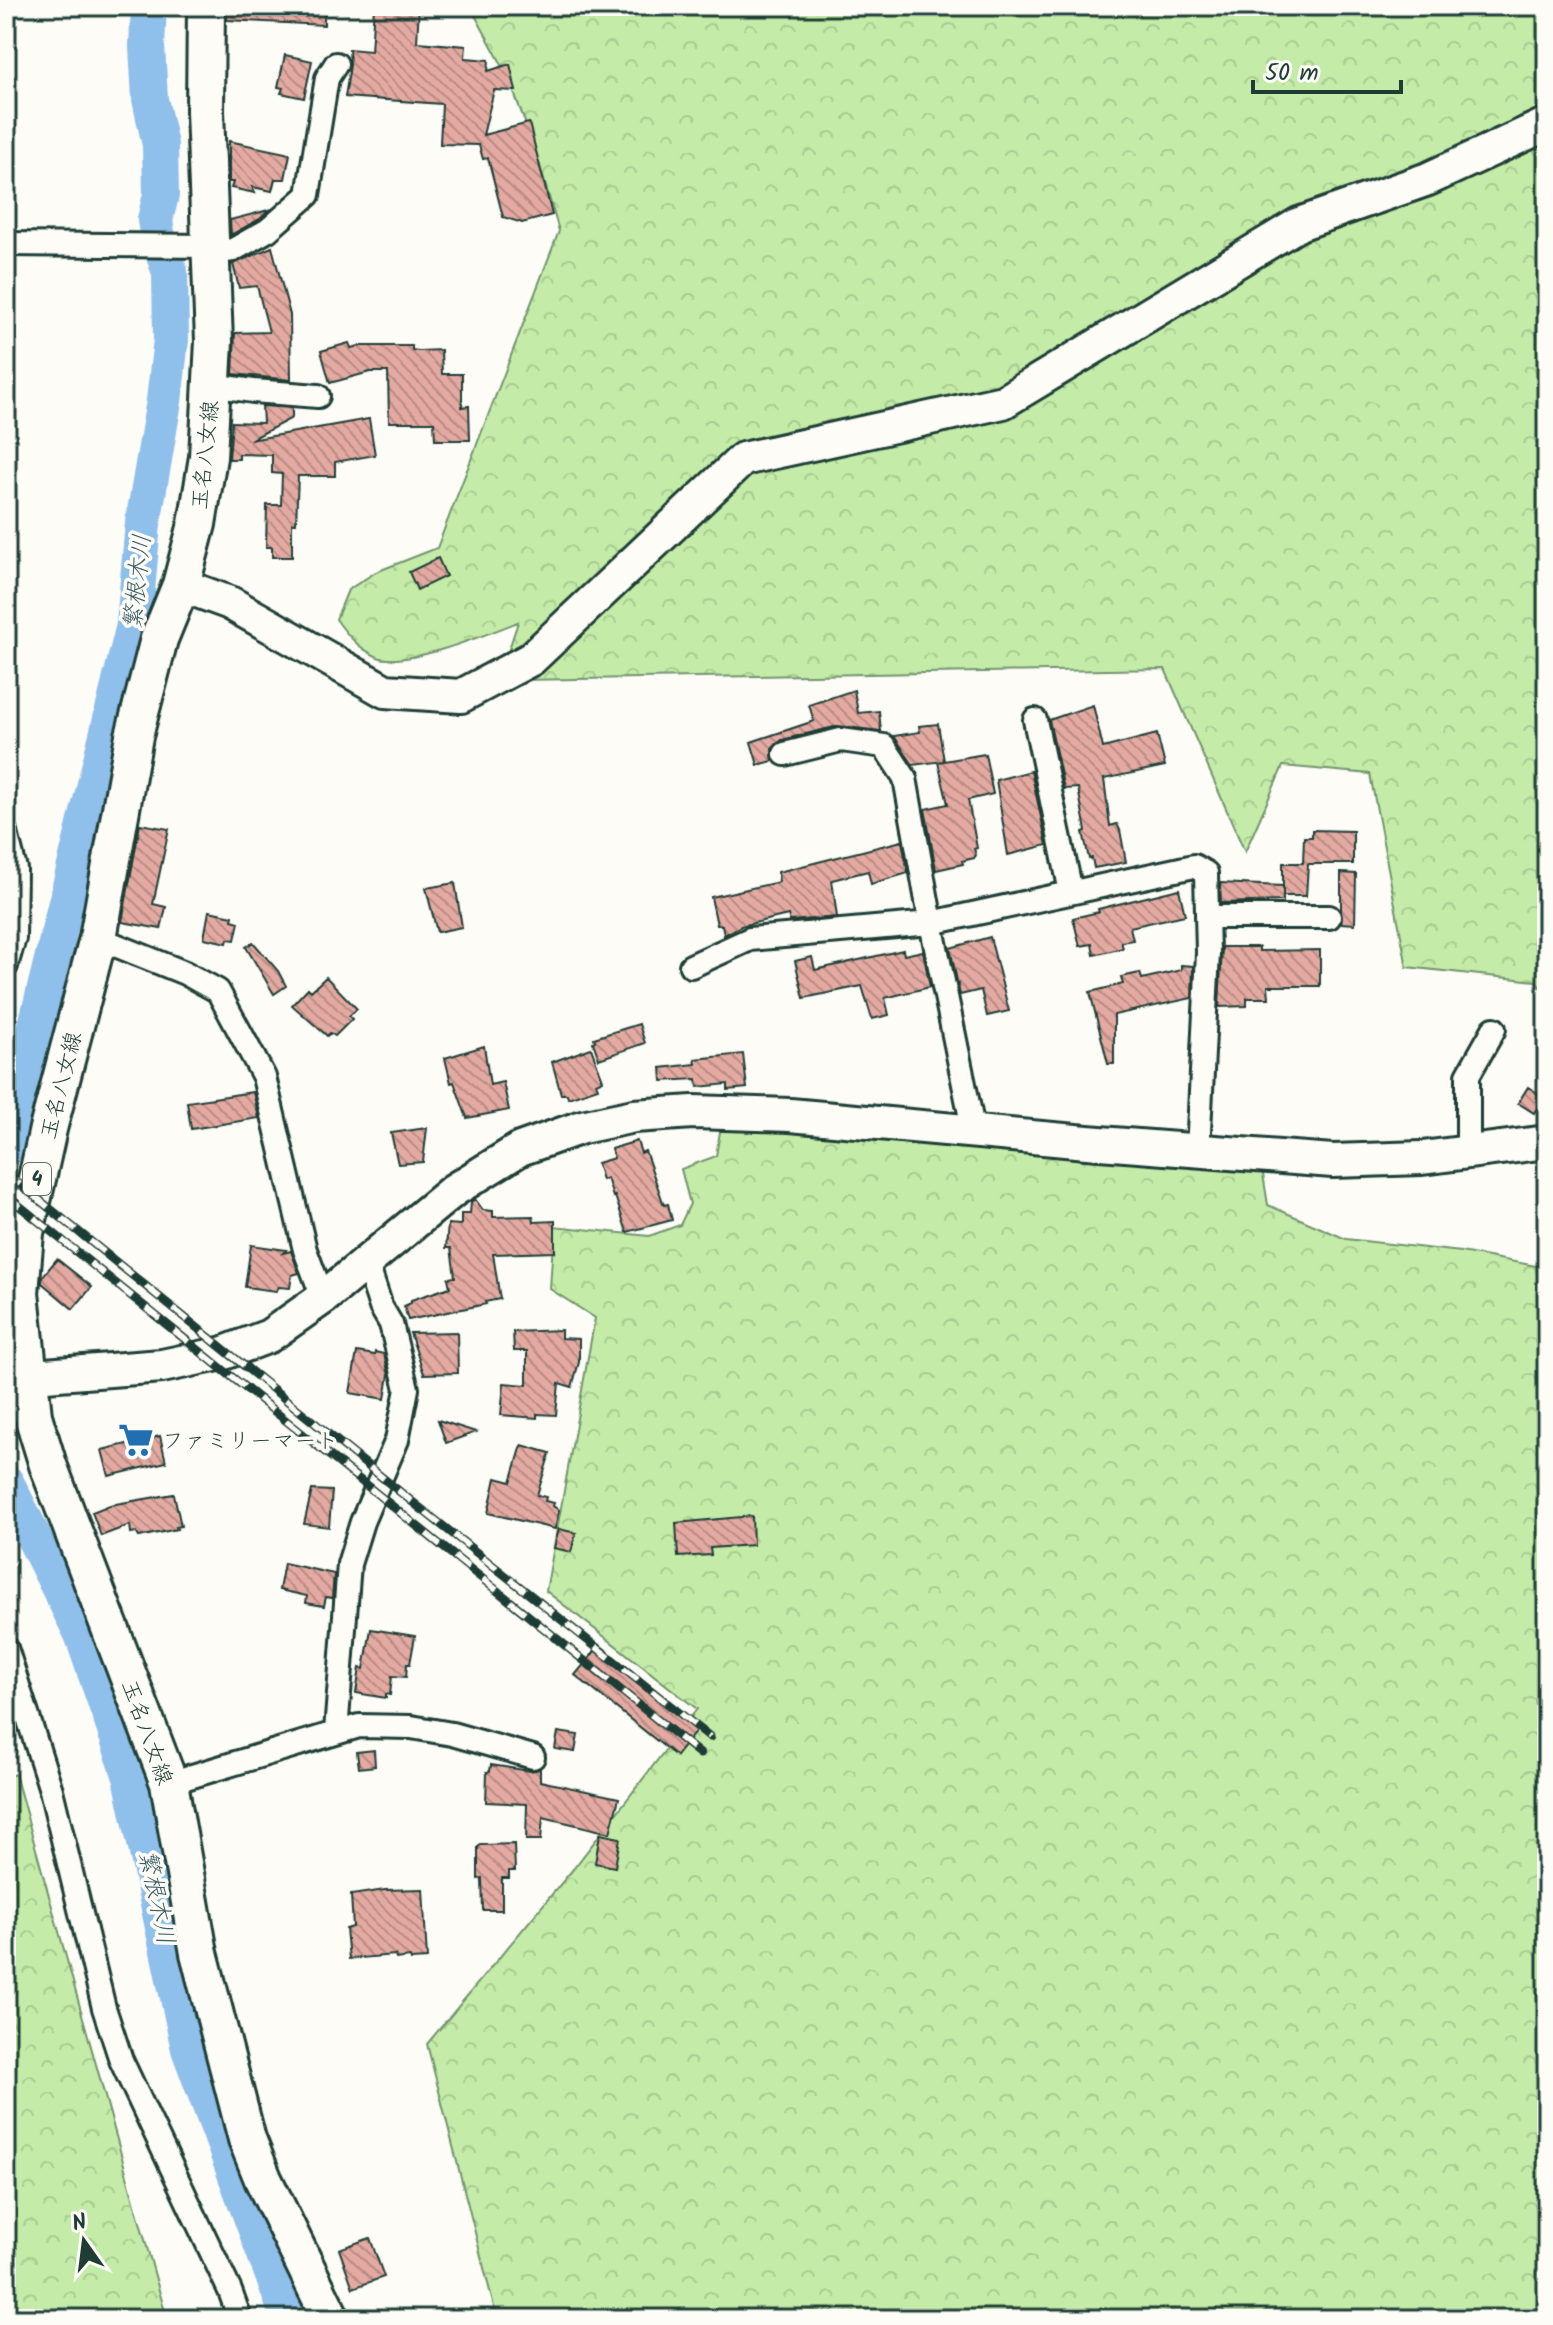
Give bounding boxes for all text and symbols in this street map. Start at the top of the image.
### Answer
scale bar [1253,44,1401,94]
text: 50 m [1265,54,1319,93]
street label: 玉名八女線 [183,399,230,512]
water label: 繁根木川 [114,532,163,632]
street label: 玉名八女線 [32,1028,93,1143]
road number: 4 [23,1163,51,1195]
supermarket icon: ファミリーマート [117,1421,155,1459]
place label: ファミリーマート [162,1425,338,1460]
street label: 玉名八女線 [110,1675,181,1791]
water label: 繁根木川 [126,1846,185,1948]
north arrow [44,2201,124,2281]
text: N [69,2205,91,2243]

